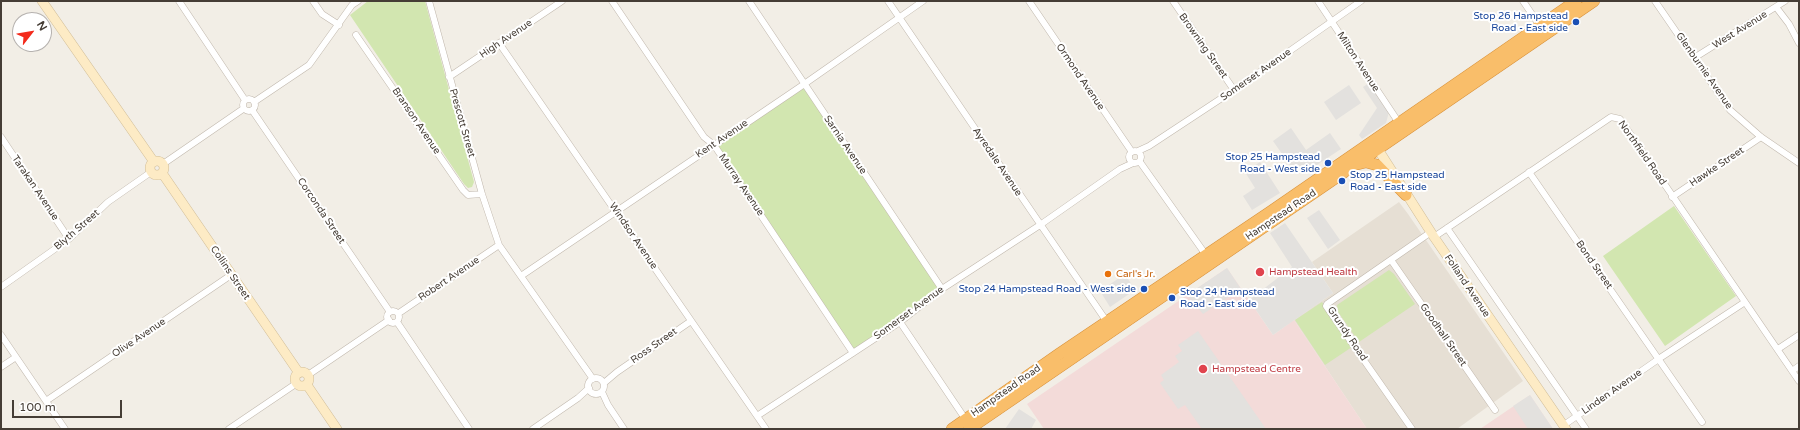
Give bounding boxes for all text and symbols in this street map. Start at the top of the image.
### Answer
street label: West Avenue [1710,8,1770,52]
place label: Stop 26 Hampstead Road - East side [1473,10,1568,34]
street label: Browning Street [1176,11,1230,81]
north arrow [12,12,52,52]
street label: High Avenue [477,17,535,61]
marker: Stop 26 Hampstead Road - East side [1571,17,1581,27]
text: N [34,19,50,33]
street label: Milton Avenue [1334,30,1382,94]
street label: Glenburnie Avenue [1673,30,1735,112]
street label: Ormond Avenue [1053,41,1107,113]
street label: Somerset Avenue [1218,46,1294,104]
street label: Branson Avenue [389,85,443,157]
street label: Prescott Street [446,87,478,159]
street label: Sarnia Avenue [821,113,869,177]
street label: Kent Avenue [694,117,750,161]
street label: Northfield Road [1615,118,1669,188]
street label: Ayredale Avenue [970,125,1024,199]
street label: Hawke Street [1687,144,1747,190]
place label: Stop 25 Hampstead Road - West side [1225,151,1320,174]
street label: Murray Avenue [716,152,766,218]
street label: Tarakan Avenue [9,153,61,223]
marker: Stop 25 Hampstead Road - West side [1323,158,1333,168]
place label: Stop 25 Hampstead Road - East side [1350,169,1445,192]
street label: Corconda Street [294,176,348,246]
marker: Stop 25 Hampstead Road - East side [1337,176,1347,186]
street label: Hampstead Road [1243,187,1319,243]
street label: Windsor Avenue [606,200,660,272]
street label: Blyth Street [52,207,102,253]
street label: Bond Street [1573,238,1615,292]
street label: Collins Street [208,244,252,302]
street label: Folland Avenue [1442,252,1492,320]
street label: Robert Avenue [416,254,482,304]
marker: Hampstead Health [1254,266,1266,278]
place label: Hampstead Health [1269,266,1357,278]
place label: Carl's Jr. [1116,268,1155,280]
marker: Carl's Jr. [1103,269,1113,279]
place label: Stop 24 Hampstead Road - West side [959,283,1136,295]
street label: Somerset Avenue [872,284,946,342]
marker: Stop 24 Hampstead Road - West side [1139,284,1149,294]
place label: Stop 24 Hampstead Road - East side [1180,286,1275,310]
marker: Stop 24 Hampstead Road - East side [1167,293,1177,303]
street label: Goodhall Street [1417,301,1469,369]
street label: Grundy Road [1324,305,1370,363]
street label: Olive Avenue [110,316,168,360]
street label: Ross Street [628,326,680,366]
street label: Hampstead Road [969,362,1043,420]
marker: Hampstead Centre [1197,363,1209,375]
place label: Hampstead Centre [1212,363,1301,375]
street label: Linden Avenue [1580,367,1644,417]
scale bar [14,392,124,418]
text: 100 m [19,400,56,414]

